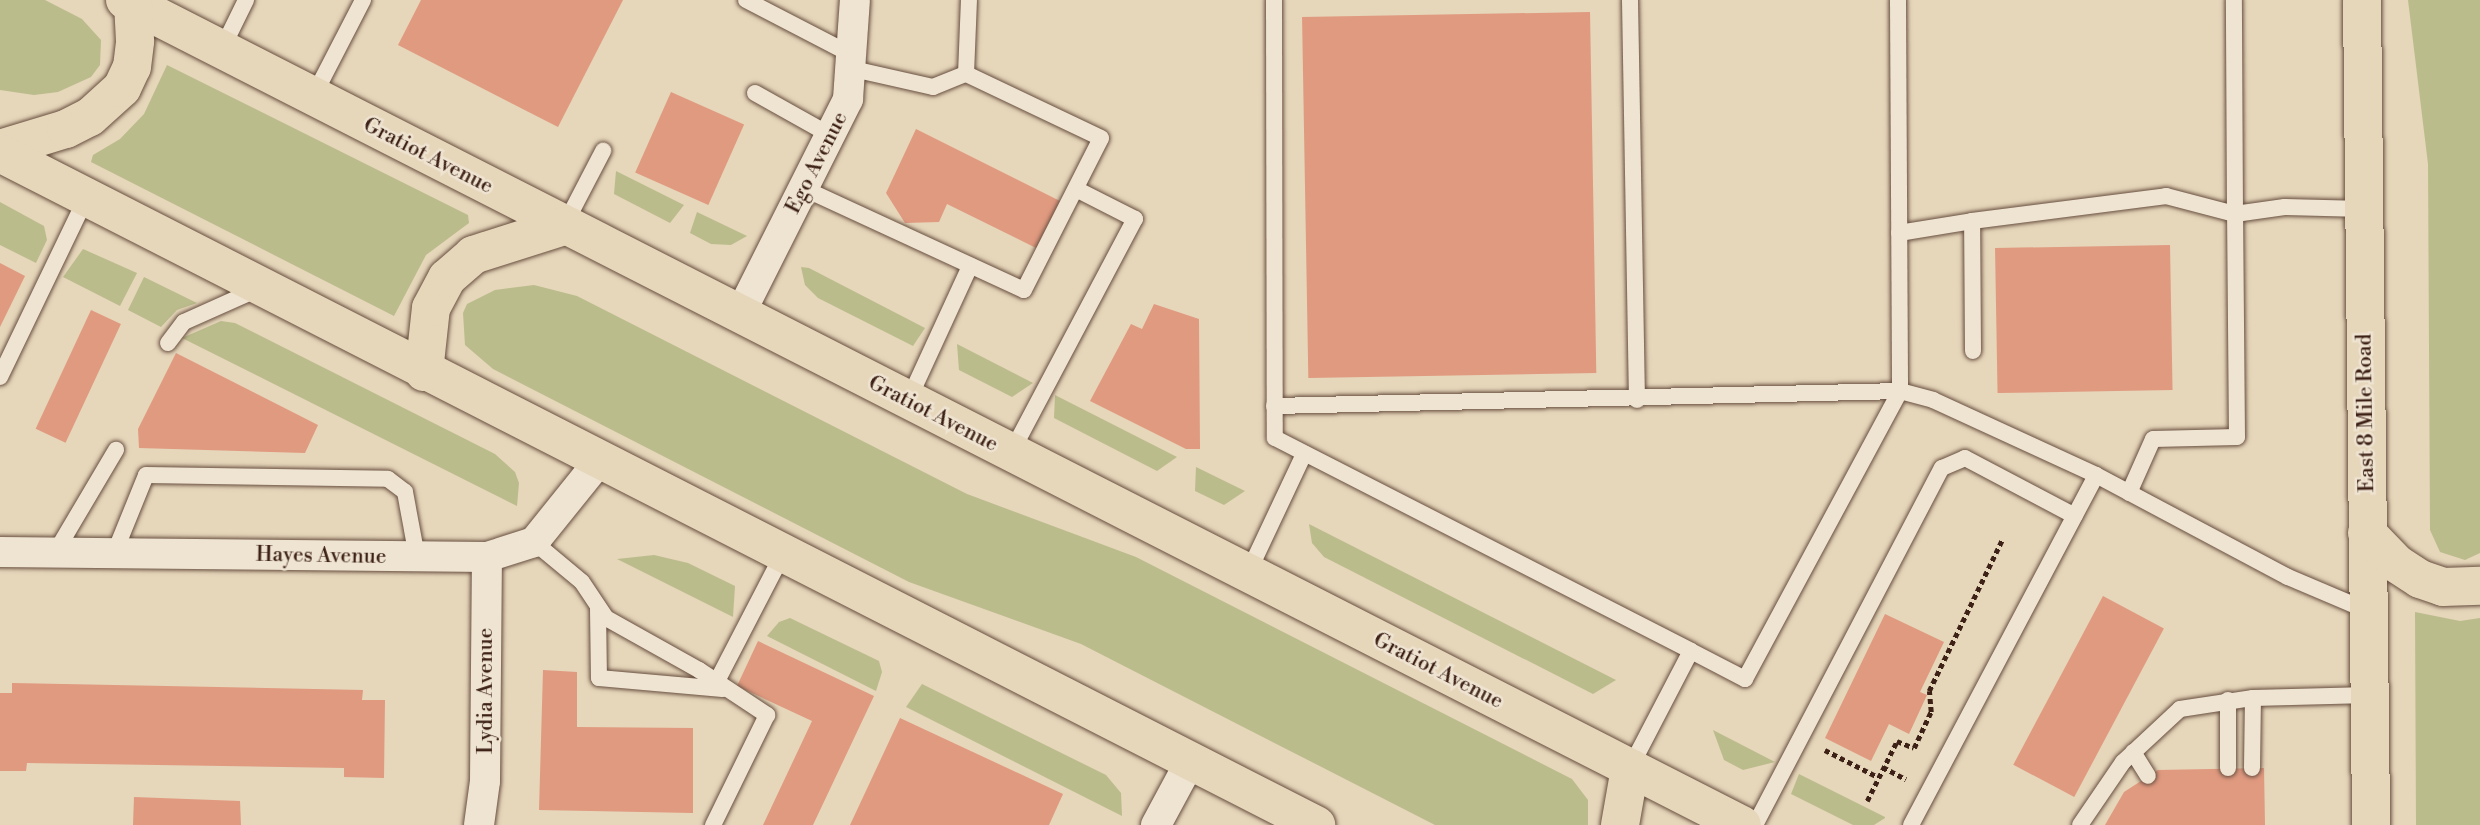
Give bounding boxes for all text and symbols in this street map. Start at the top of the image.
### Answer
street label: Ego Avenue [781,108,853,218]
street label: Gratiot Avenue [359,113,497,199]
street label: East 8 Mile Road [2352,333,2380,493]
street label: Gratiot Avenue [864,371,1002,457]
street label: Hayes Avenue [256,542,386,570]
street label: Lydia Avenue [473,628,499,754]
street label: Gratiot Avenue [1369,628,1507,714]

